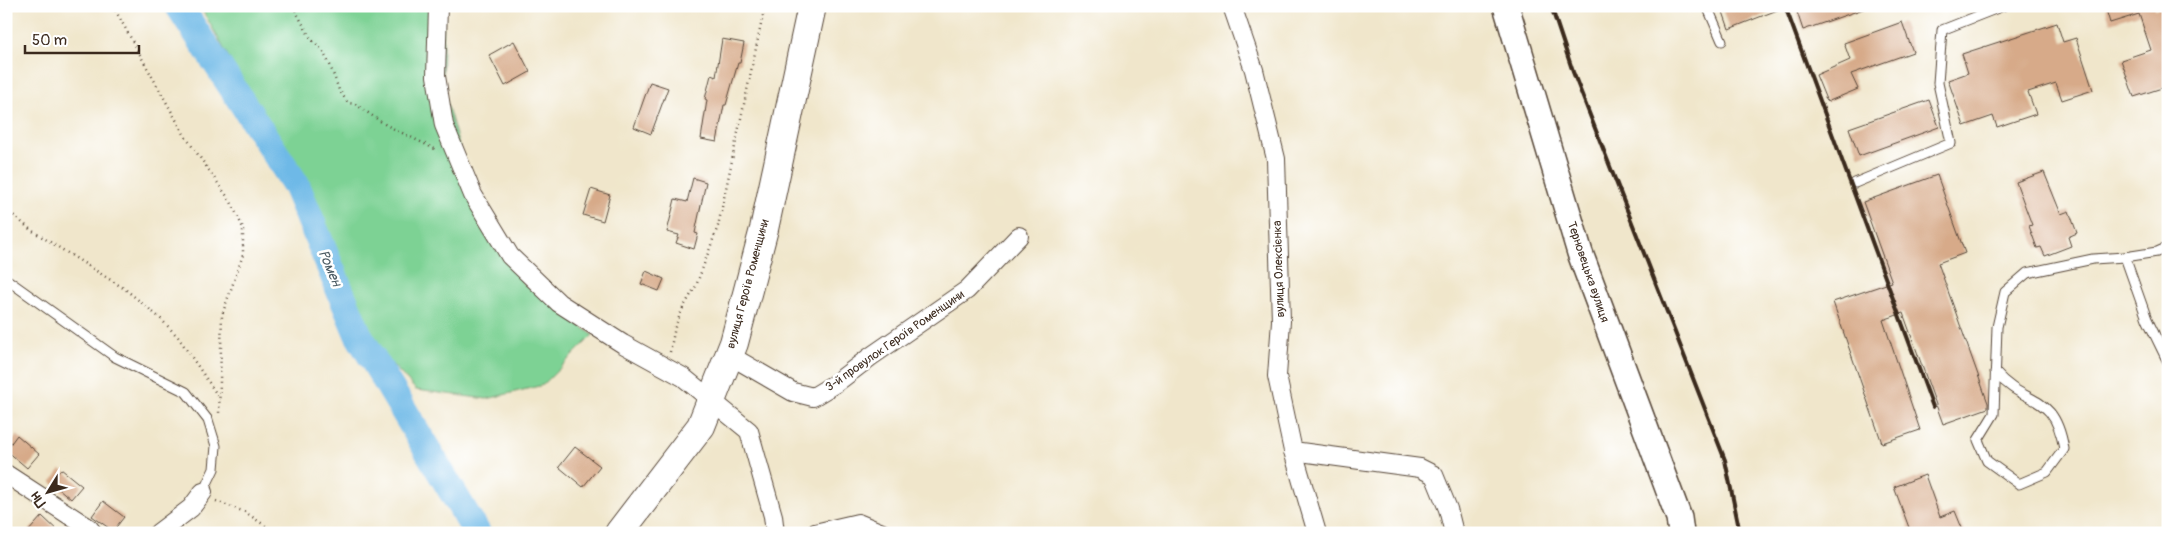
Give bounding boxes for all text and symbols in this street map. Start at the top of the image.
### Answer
scale bar [25,22,139,54]
text: 50 m [32,31,67,50]
street label: вулиця Героїв Роменщини [723,217,773,350]
street label: вулиця Олексієнка [1270,220,1288,318]
street label: Терновецька вулиця [1564,220,1612,325]
water label: Ромен [315,247,346,290]
street label: 3-й провулок Героїв Роменщини [823,287,968,395]
north arrow [22,466,72,516]
text: Пн [27,488,49,511]

